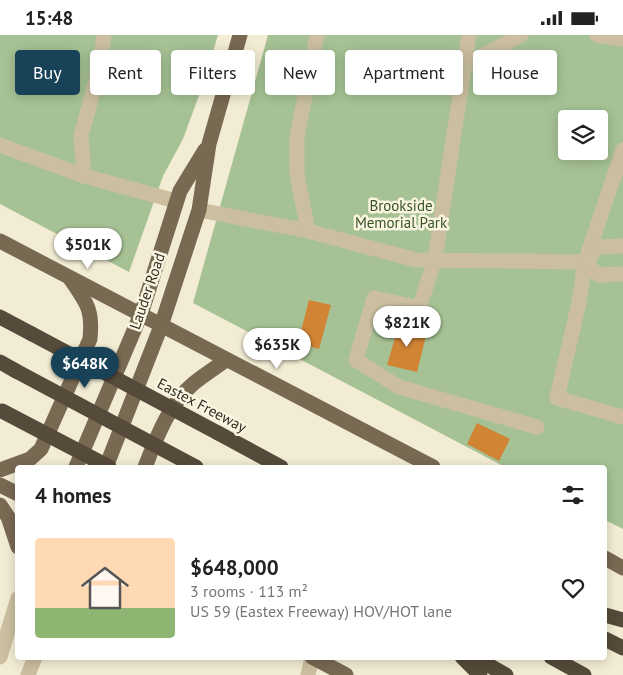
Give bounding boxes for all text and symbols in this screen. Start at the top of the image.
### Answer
text: 15:48 [25,6,73,30]
chip: Buy [15,50,80,95]
chip: Rent [90,50,161,95]
chip: Filters [171,50,255,95]
chip: New [265,50,335,95]
chip: Apartment [345,50,463,95]
chip: House [473,50,557,95]
map controls [558,110,608,160]
button: layers [558,110,608,160]
park label: Brookside Memorial Park [355,196,448,232]
pin: $501K [53,227,123,270]
text: $501K [65,234,111,254]
street label: Lauder Road [125,250,169,332]
pin: $821K [372,305,442,348]
text: $821K [384,312,430,332]
pin: $635K [242,327,312,370]
text: $635K [254,334,300,354]
pin: $648K [50,347,120,389]
text: $648K [62,353,108,373]
street label: Eastex Freeway [154,373,250,437]
icon: filters [559,481,587,509]
text: 4 homes [35,482,111,509]
text: $648,000 [190,554,279,581]
icon: home [75,558,135,618]
icon: heart [559,574,587,602]
text: 3 rooms · 113 m² [190,581,308,601]
text: US 59 (Eastex Freeway) HOV/HOT lane [190,601,452,621]

